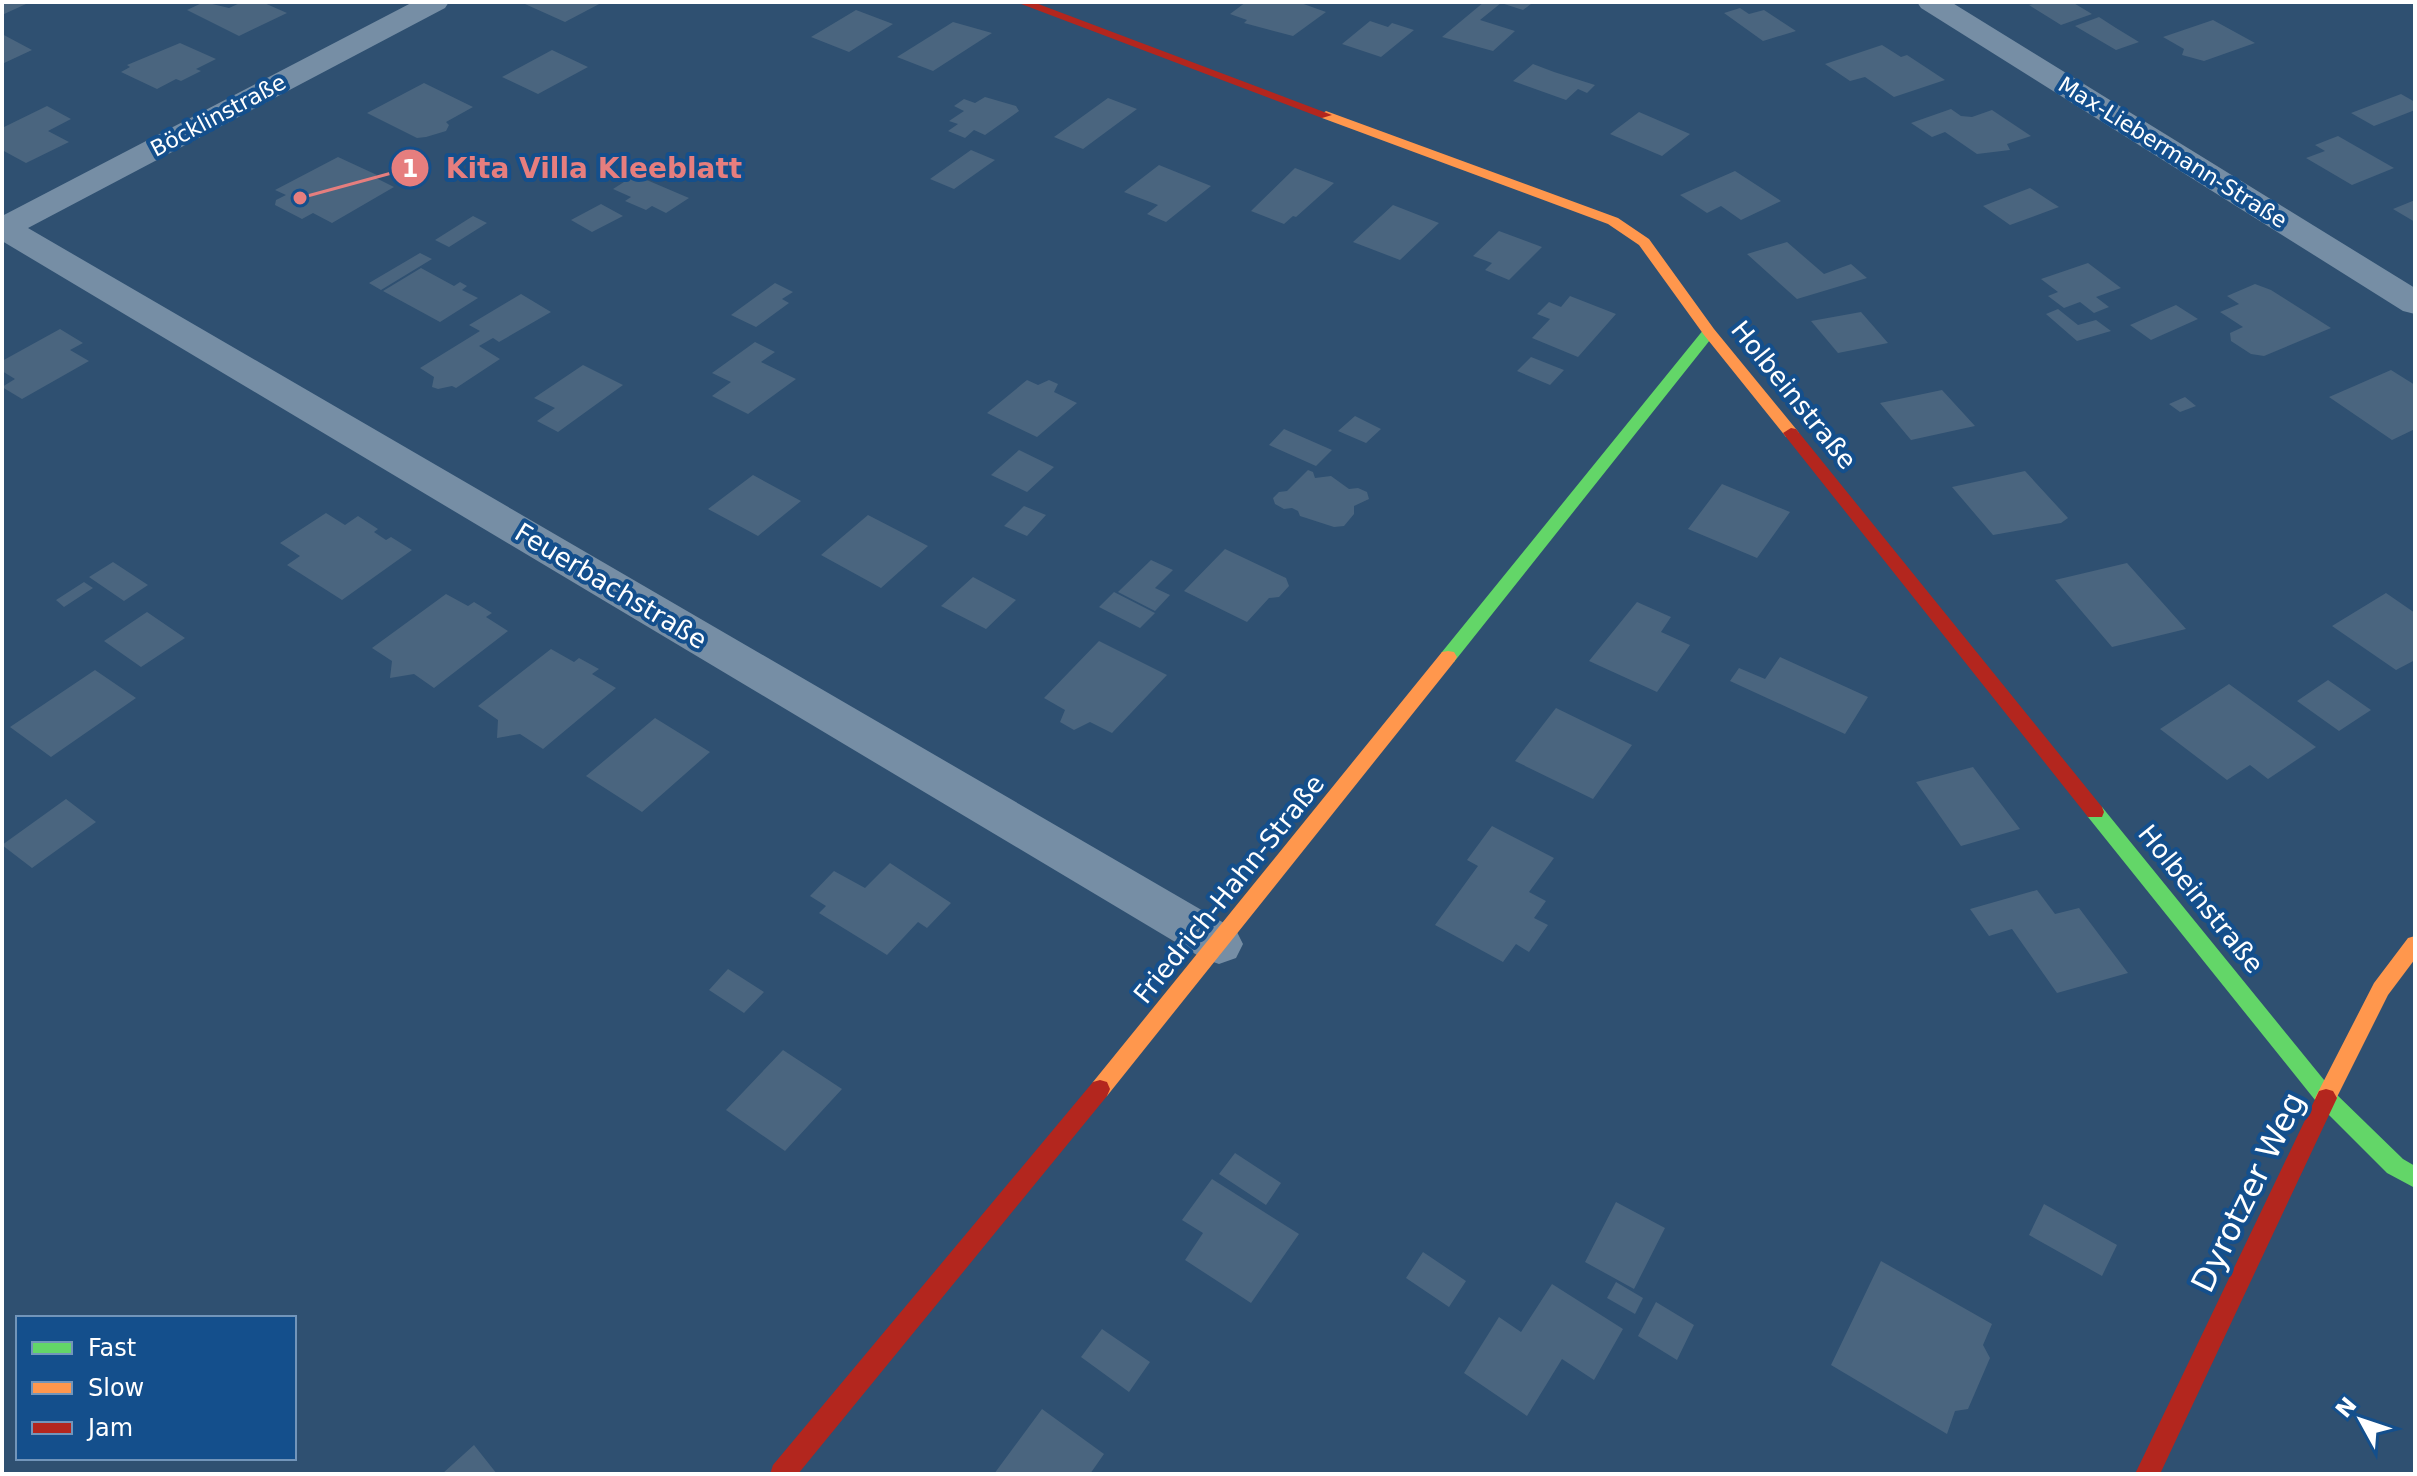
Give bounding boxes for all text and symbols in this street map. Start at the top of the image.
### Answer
street label: Böcklinstraße [146,69,290,162]
street label: Max-Liebermann-Straße [2054,72,2292,233]
callout: Kita Villa Kleeblatt [390,142,759,194]
text: Kita Villa Kleeblatt [446,152,742,185]
text: 1 [402,155,418,183]
street label: Holbeinstraße [1725,315,1863,475]
street label: Feuerbachstraße [510,517,712,655]
street label: Friedrich-Hahn-Straße [1128,769,1330,1009]
street label: Holbeinstraße [2132,819,2270,979]
street label: Dyrotzer Weg [2183,1086,2313,1298]
legend [16,1316,296,1460]
text: Fast [88,1334,136,1362]
text: Slow [88,1374,144,1402]
north arrow [2321,1380,2401,1460]
text: N [2331,1392,2362,1423]
text: Jam [86,1414,133,1442]

